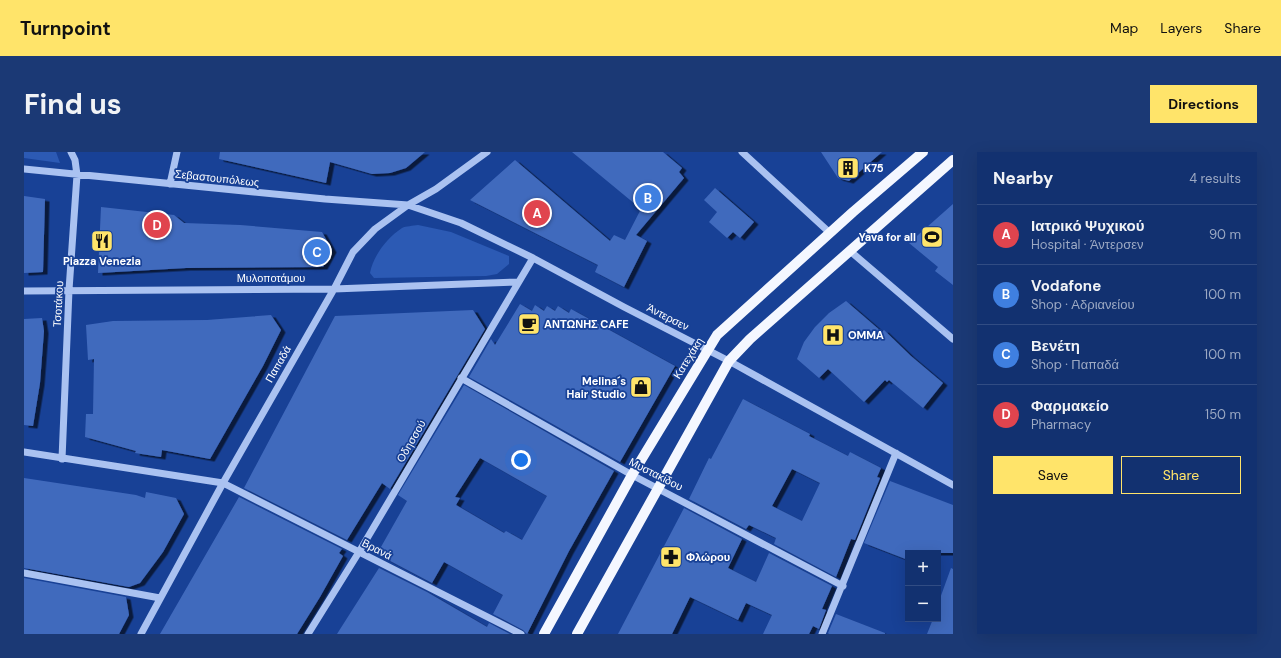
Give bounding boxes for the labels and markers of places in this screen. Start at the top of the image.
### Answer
building icon: K75 [835,155,861,181]
place label: K75 [864,161,884,175]
pin: B [635,183,661,213]
pin: A [524,198,550,228]
pin: D [144,210,170,240]
sports icon: Yava for all [919,224,945,250]
restaurant icon: Piazza Venezia [89,228,115,254]
place label: Yava for all [859,230,916,244]
pin: C [304,237,330,267]
place label: Piazza Venezia [63,254,141,268]
cafe icon: ΑΝΤΩΝΗΣ CAFE [516,311,542,337]
place label: ΑΝΤΩΝΗΣ CAFE [544,317,629,331]
hospital icon: OMMA [820,322,846,348]
place label: OMMA [848,328,884,342]
place label: Melina´s Hair Studio [566,374,626,401]
shop icon: Melina´s Hair Studio [628,374,654,400]
pharmacy icon: Φλώρου [658,544,684,570]
place label: Φλώρου [686,550,730,564]

